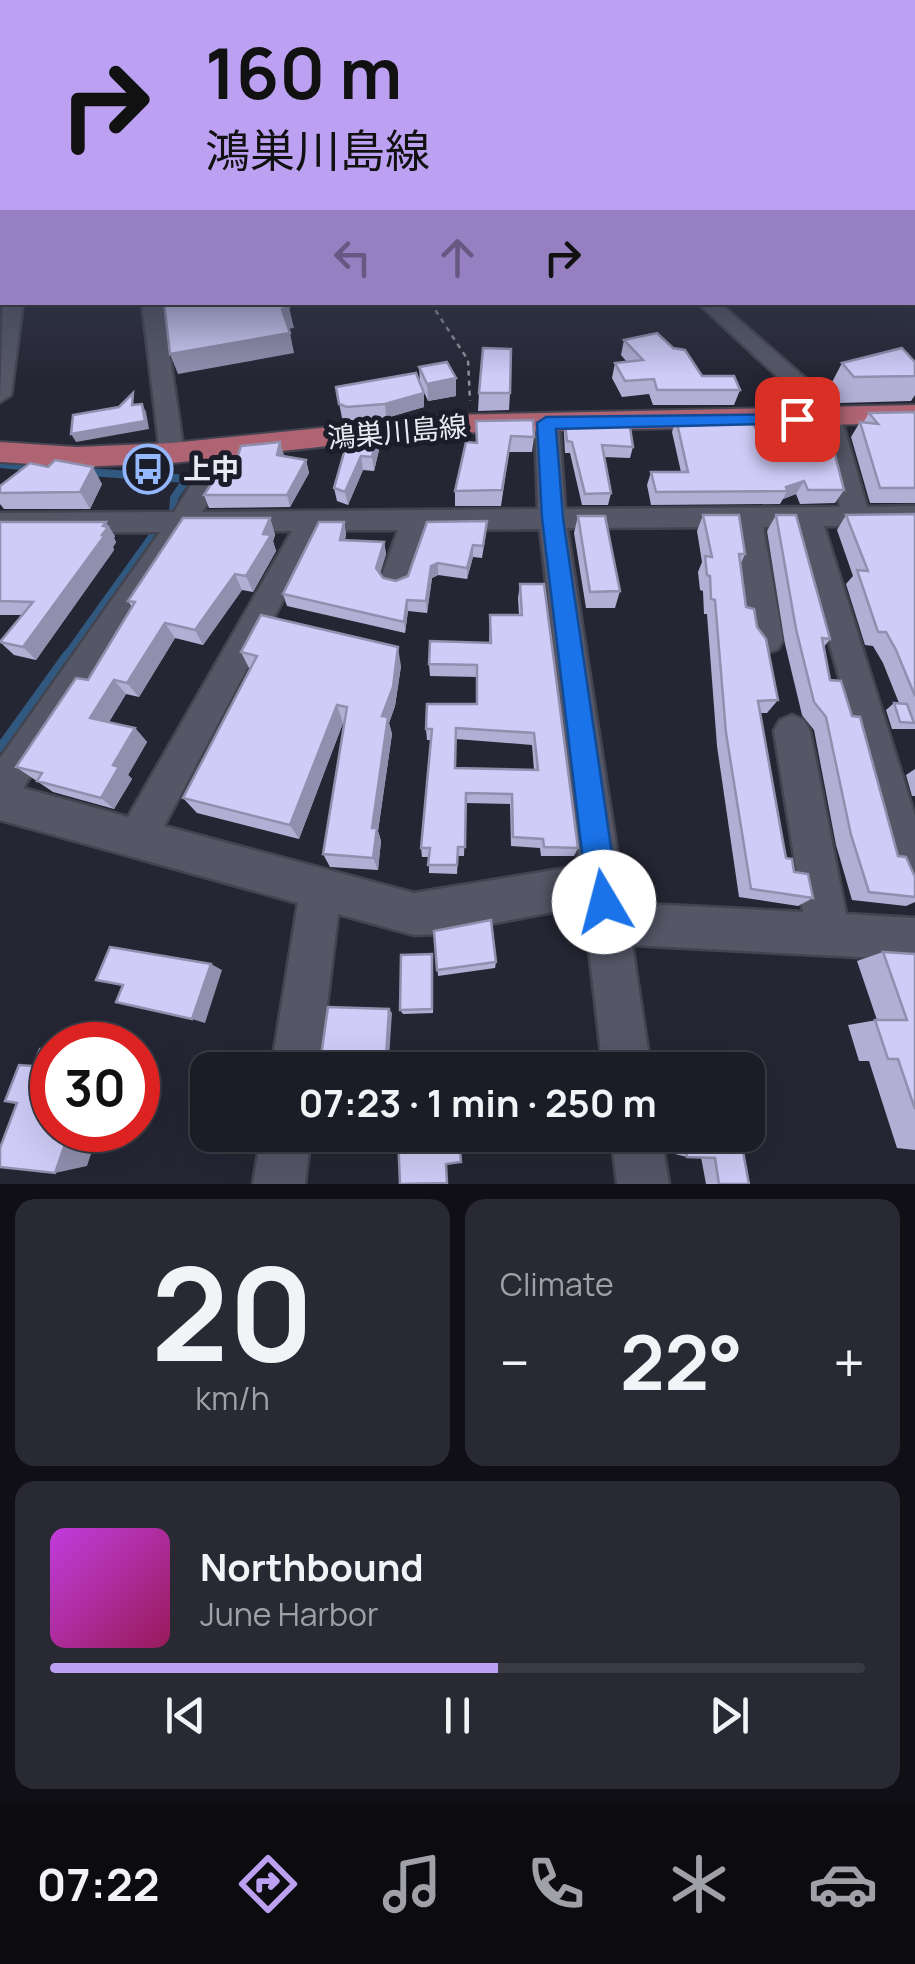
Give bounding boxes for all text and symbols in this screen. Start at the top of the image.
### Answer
text: 160 m [205,24,402,120]
icon: right [40,40,170,170]
text: 鴻巣川島線 [205,119,430,181]
icon: left [325,230,380,285]
icon: ahead [430,230,485,285]
icon: right [535,230,590,285]
pin [755,377,840,462]
icon: arrive [770,392,825,447]
street label: 鴻巣川島線 [326,406,468,456]
bus stop icon: 上中 [122,443,174,495]
place label: 上中 [183,449,239,487]
position arrow [552,850,656,954]
speed limit sign: 30 [30,1022,160,1152]
text: 07:23 · 1 min · 250 m [298,1076,657,1128]
text: 20 [151,1222,314,1400]
text: Climate [500,1262,614,1306]
text: 22° [620,1310,743,1413]
text: − [500,1324,530,1400]
text: + [833,1324,865,1400]
text: km/h [195,1376,270,1420]
text: Northbound [200,1540,424,1592]
text: June Harbor [200,1592,378,1636]
icon: previous [158,1688,213,1743]
icon: pause [430,1688,485,1743]
icon: next [702,1688,757,1743]
icon: directions [233,1849,303,1919]
icon: music [377,1849,447,1919]
icon: phone [521,1849,591,1919]
icon: climate [664,1849,734,1919]
icon: car [808,1849,878,1919]
text: 07:22 [37,1853,160,1915]

